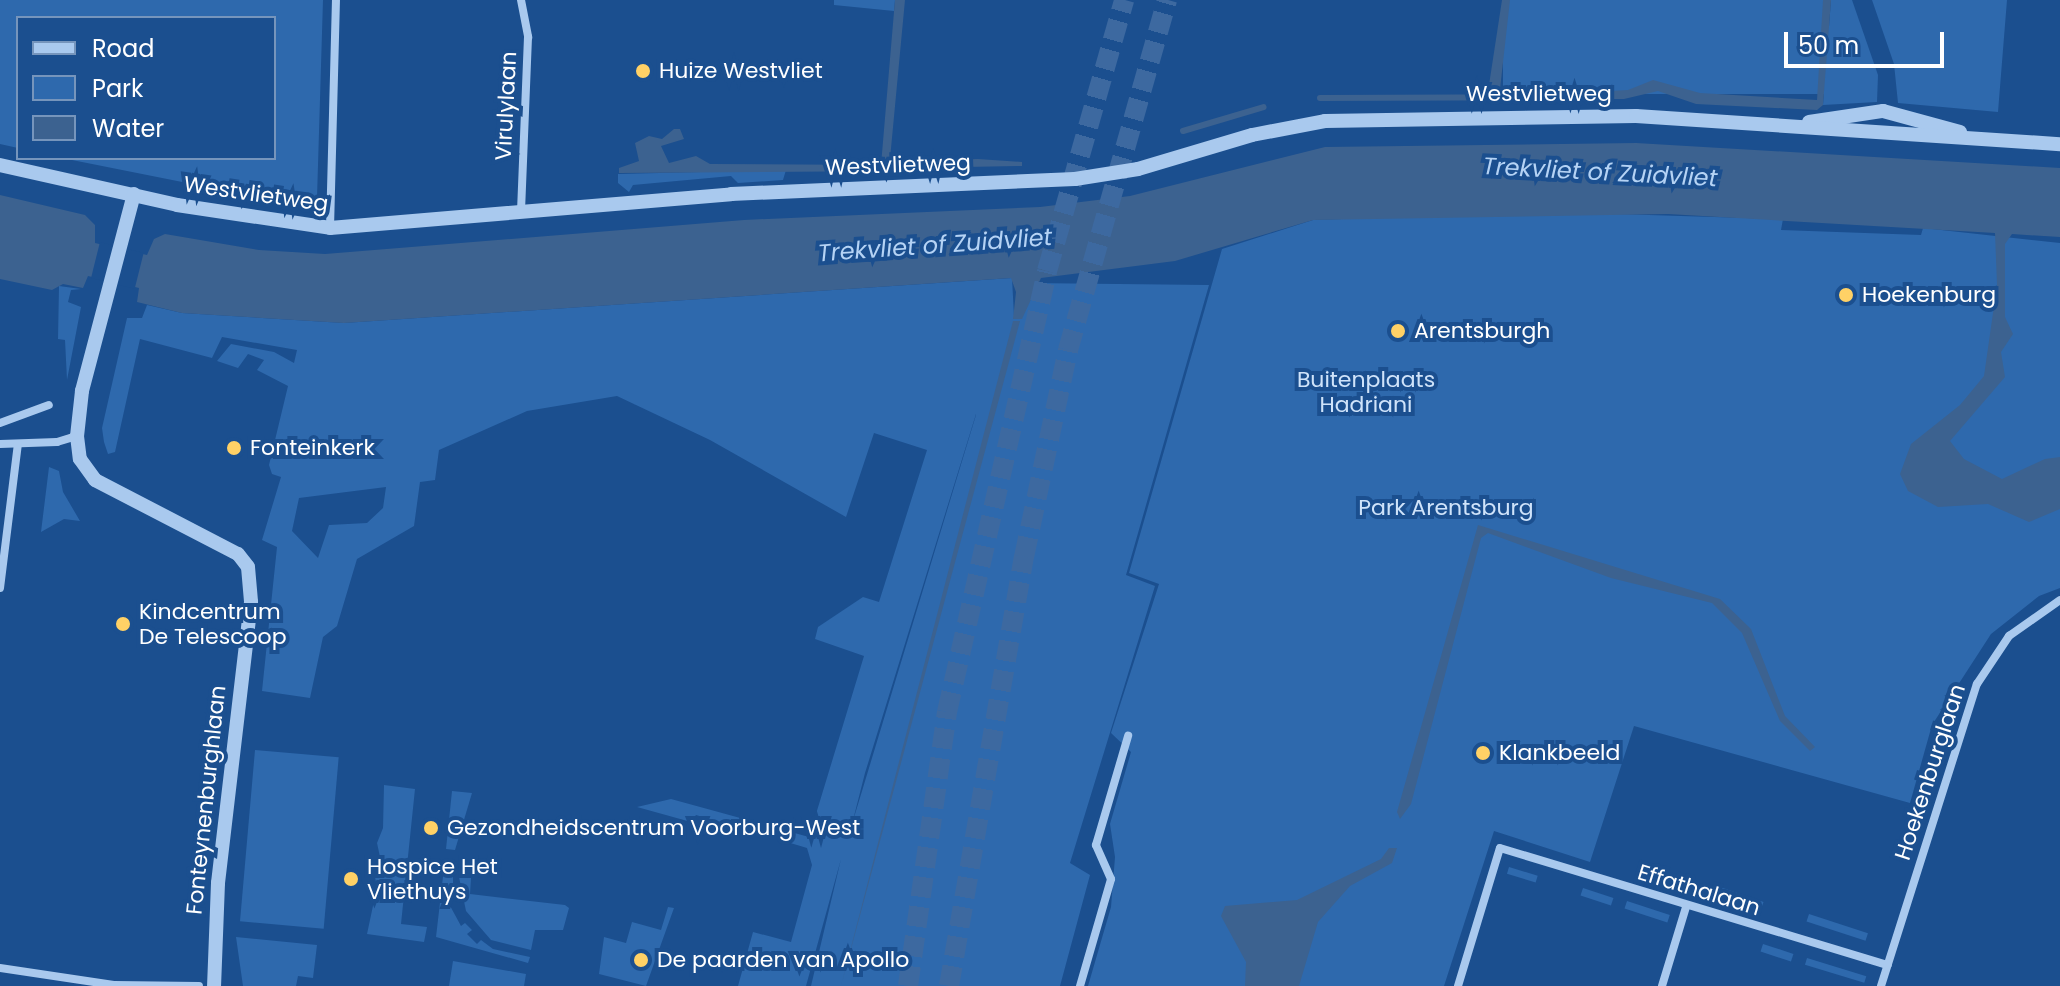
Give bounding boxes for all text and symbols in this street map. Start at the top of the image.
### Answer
legend [16,16,276,160]
scale bar [1788,16,1948,66]
text: 50 m [1798,29,1859,62]
text: Road [92,32,154,65]
street label: Virulylaan [490,51,522,161]
place label: Huize Westvliet [659,58,823,84]
marker: Huize Westvliet [634,62,652,80]
text: Park [92,72,143,105]
street label: Westvlietweg [1466,81,1612,107]
text: Water [92,112,164,145]
street label: Westvlietweg [825,149,971,181]
water label: Trekvliet of Zuidvliet [1482,151,1718,193]
street label: Westvlietweg [182,171,330,217]
water label: Trekvliet of Zuidvliet [817,222,1053,268]
place label: Hoekenburg [1862,282,1996,308]
marker: Hoekenburg [1837,286,1855,304]
place label: Arentsburgh [1414,318,1550,344]
marker: Arentsburgh [1389,322,1407,340]
park label: Buitenplaats Hadriani [1297,366,1435,418]
place label: Fonteinkerk [250,435,375,461]
marker: Fonteinkerk [225,439,243,457]
park label: Park Arentsburg [1358,495,1534,521]
place label: Kindcentrum De Telescoop [139,598,287,650]
marker: Kindcentrum De Telescoop [114,615,132,633]
street label: Hoekenburglaan [1889,681,1971,863]
street label: Fonteynenburghlaan [181,684,231,916]
place label: Klankbeeld [1499,740,1620,766]
marker: Klankbeeld [1474,744,1492,762]
place label: Gezondheidscentrum Voorburg-West [447,815,860,841]
marker: Gezondheidscentrum Voorburg-West [422,819,440,837]
place label: Hospice Het Vliethuys [367,853,498,904]
street label: Effathalaan [1634,859,1764,921]
marker: Hospice Het Vliethuys [342,870,360,888]
place label: De paarden van Apollo [657,947,909,973]
marker: De paarden van Apollo [632,951,650,969]

